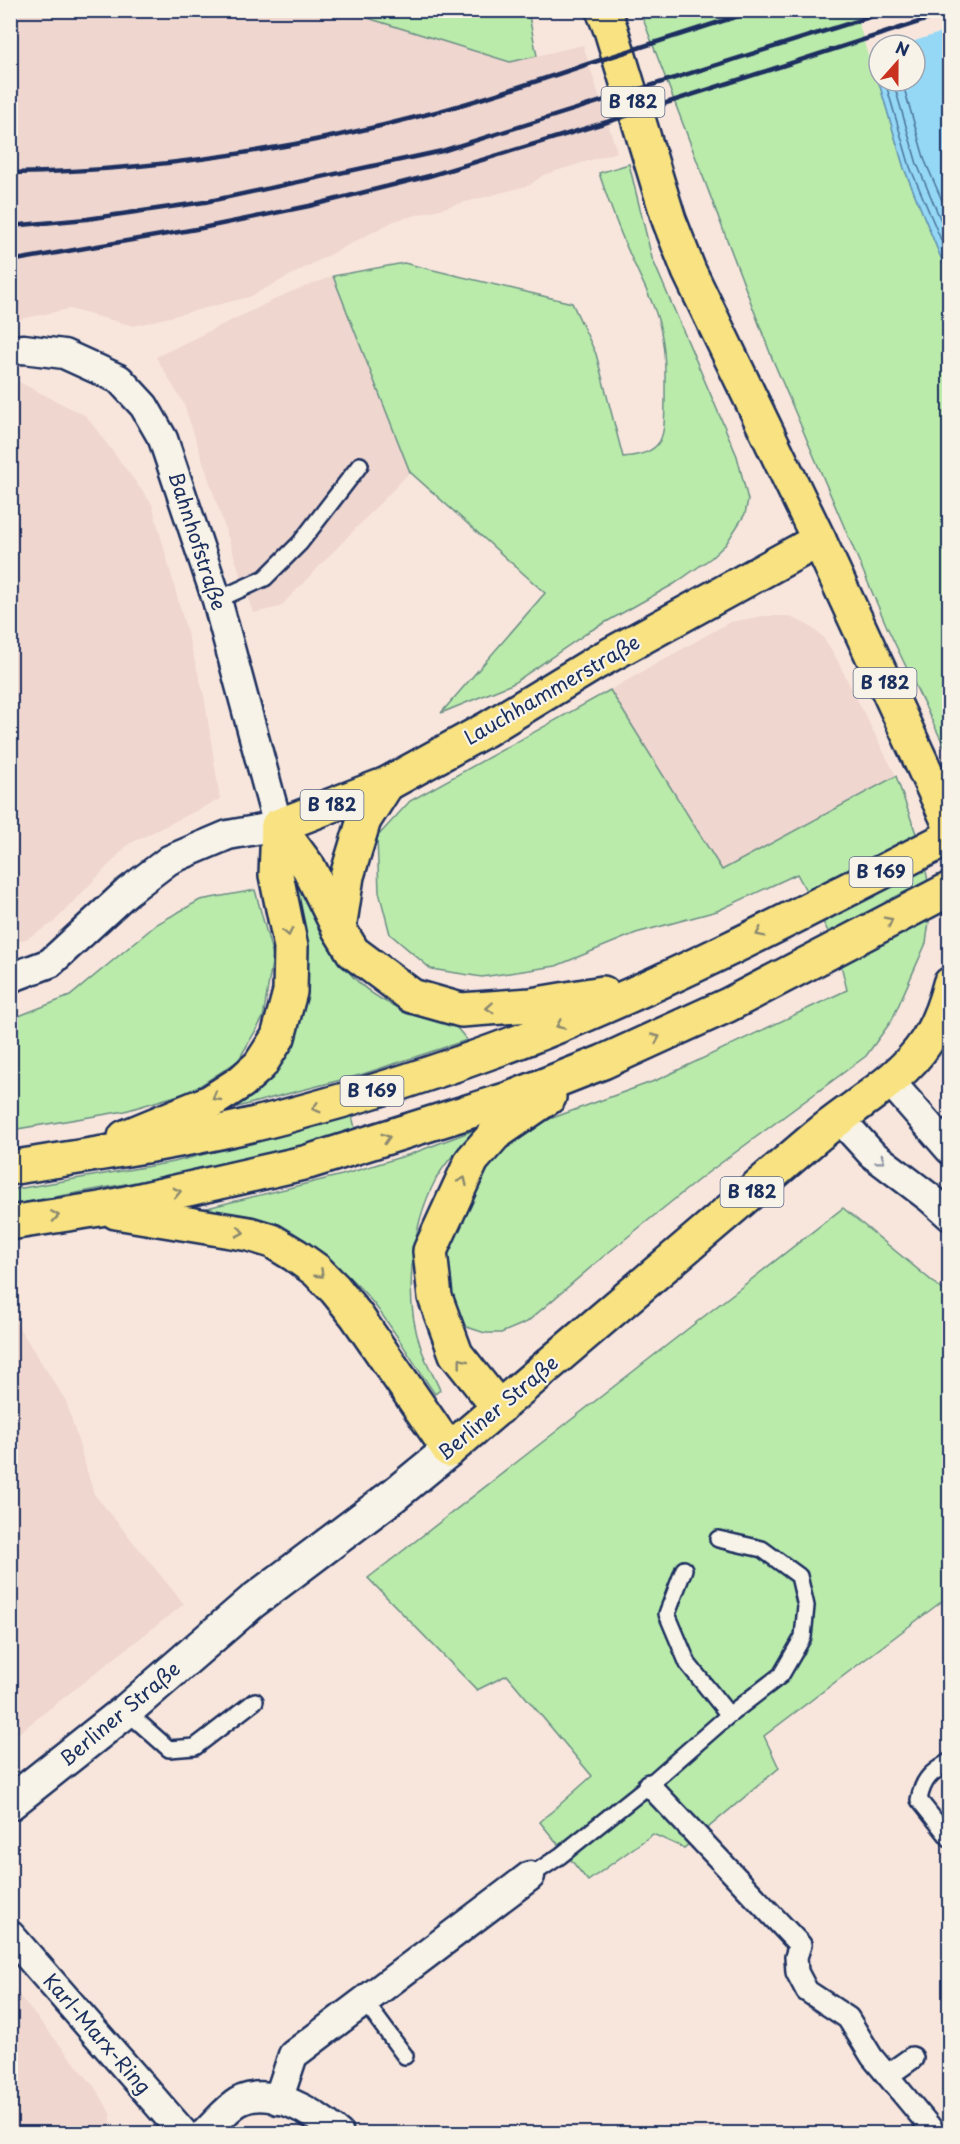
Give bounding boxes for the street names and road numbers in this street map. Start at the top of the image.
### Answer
road number: B 182 [602,87,664,117]
street label: Bahnhofstraße [161,467,235,614]
street label: Lauchhammerstraße [458,626,645,752]
road number: B 182 [854,668,916,698]
road number: B 182 [300,790,364,820]
road number: B 169 [850,857,912,887]
road number: B 169 [340,1076,404,1106]
road number: B 182 [720,1177,783,1207]
street label: Berliner Straße [430,1348,564,1467]
street label: Berliner Straße [52,1654,186,1773]
street label: Karl-Marx-Ring [37,1966,159,2100]

